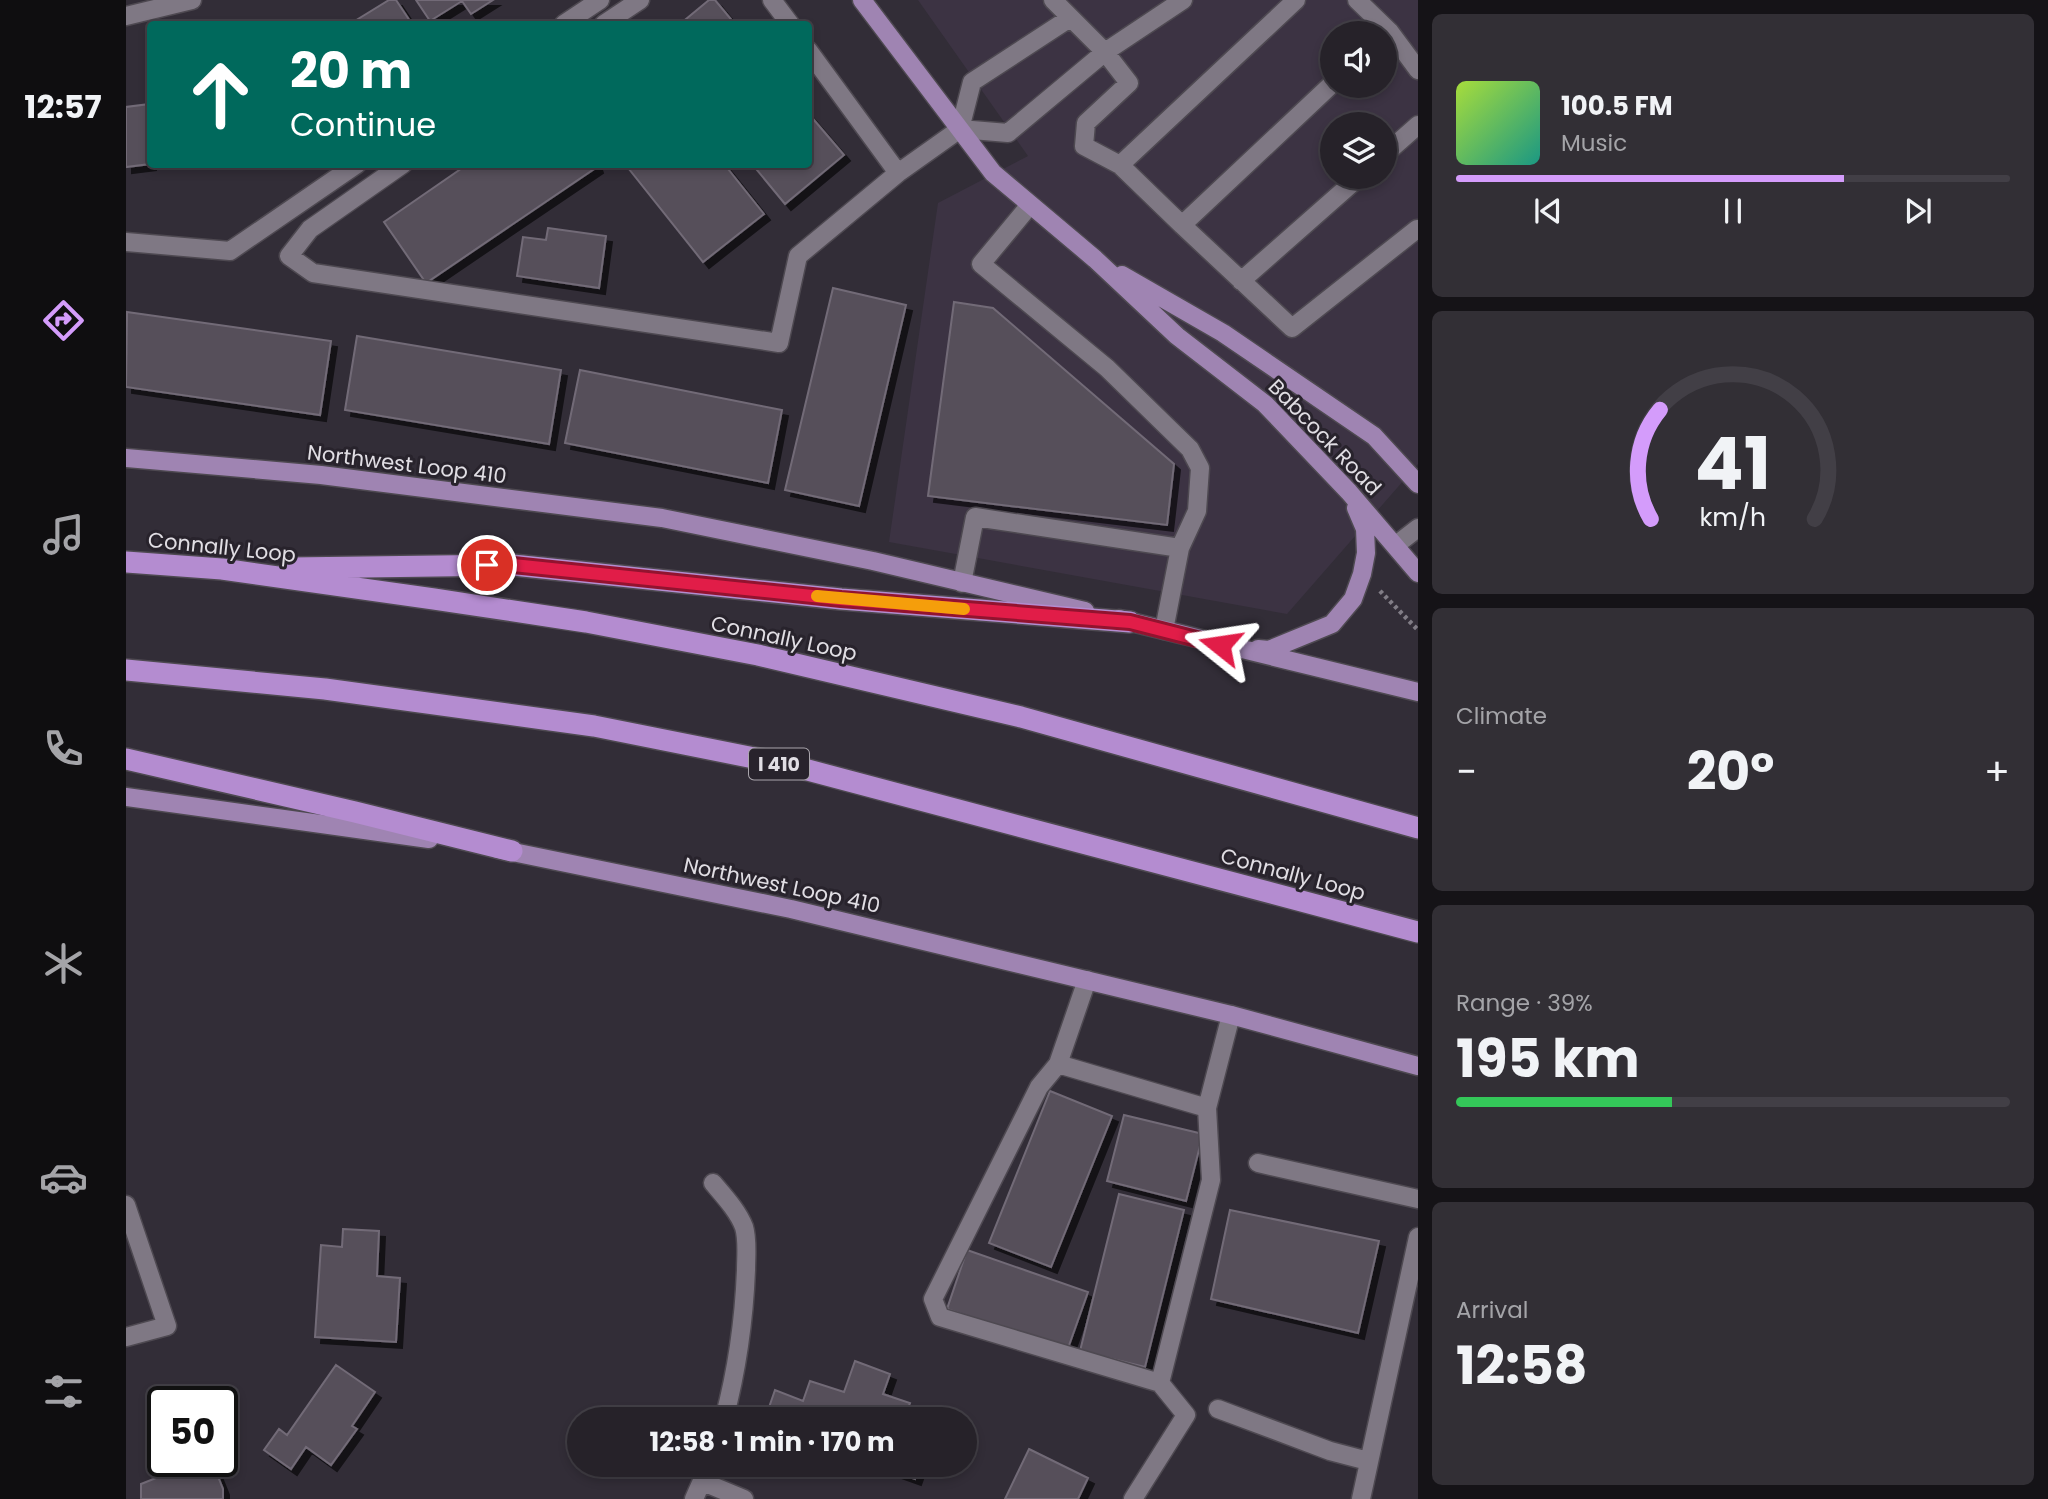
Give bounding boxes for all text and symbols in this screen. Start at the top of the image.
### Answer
map controls [1320,21,1397,189]
button: sound [1320,21,1397,98]
text: 20 m [290,37,412,105]
icon: ahead [175,49,266,140]
text: 12:57 [24,84,102,129]
text: 100.5 FM [1561,88,1673,124]
text: Continue [290,102,436,147]
button: layers [1320,112,1397,189]
text: Music [1561,127,1627,159]
icon: previous [1529,192,1567,230]
icon: pause [1714,192,1752,230]
icon: next [1899,192,1937,230]
icon: directions [39,296,88,345]
street label: Babcock Road [1262,373,1388,501]
text: 41 [1695,413,1771,514]
street label: Northwest Loop 410 [306,437,508,491]
text: km/h [1700,499,1766,534]
icon: music [39,510,88,559]
street label: Connally Loop [147,525,297,569]
pin [457,535,517,595]
icon: arrive [468,546,506,584]
street label: Connally Loop [708,608,860,668]
position arrow [1183,608,1257,682]
text: Climate [1456,700,1547,732]
icon: phone [39,724,88,773]
text: 20° [1687,735,1774,808]
text: − [1456,745,1477,798]
text: + [1984,745,2010,798]
road number: I 410 [749,748,809,779]
street label: Connally Loop [1217,841,1369,907]
street label: Northwest Loop 410 [681,850,883,920]
icon: climate [39,939,88,988]
text: Range · 39% [1456,987,1593,1019]
text: 195 km [1456,1022,1640,1095]
icon: car [39,1153,88,1202]
text: Arrival [1456,1294,1528,1326]
text: 12:58 [1456,1329,1588,1402]
icon: filters [39,1367,88,1416]
speed limit sign: 50 [147,1386,238,1477]
text: 12:58 · 1 min · 170 m [649,1424,895,1460]

